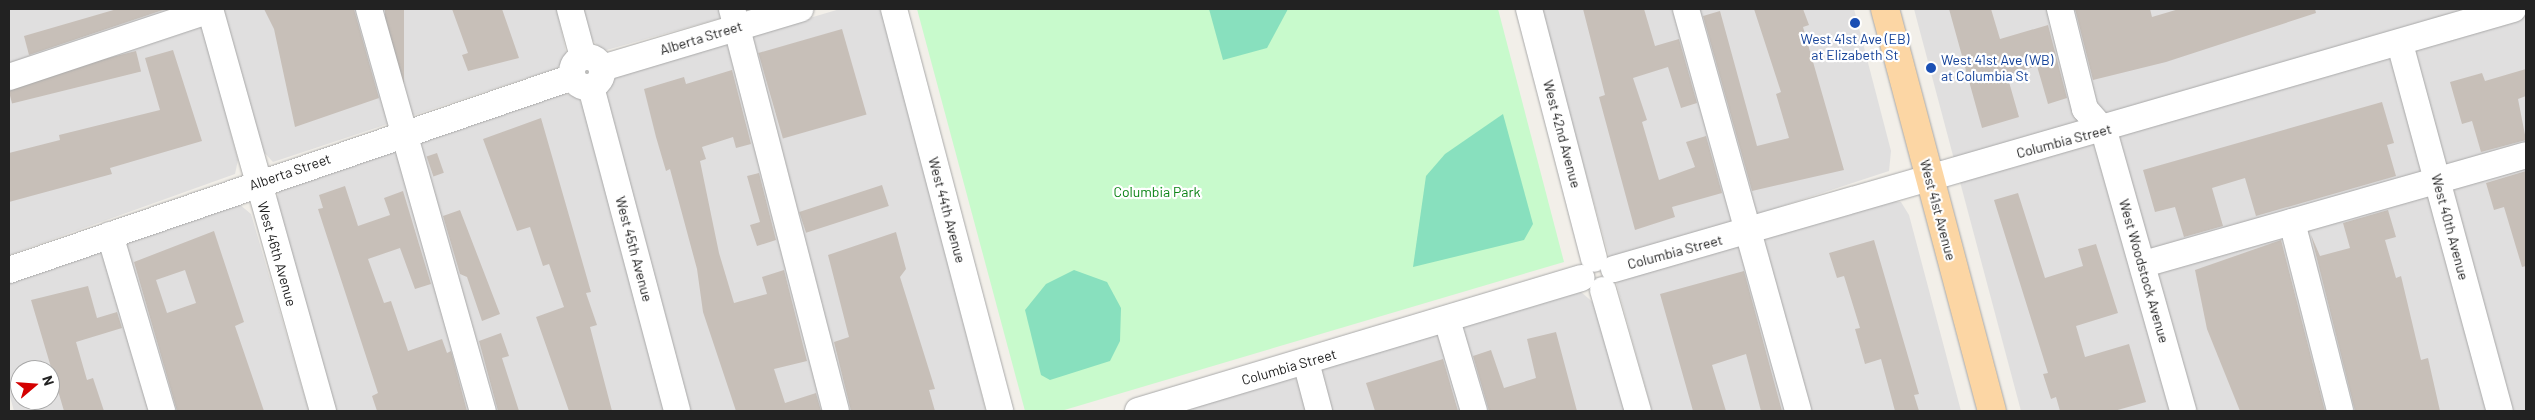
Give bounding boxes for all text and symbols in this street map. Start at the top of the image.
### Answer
street label: Alberta Street [658,17,744,59]
marker: West 41st Ave (EB) at Elizabeth St [1849,17,1861,29]
place label: West 41st Ave (EB) at Elizabeth St [1801,31,1909,64]
place label: West 41st Ave (WB) at Columbia St [1941,52,2053,84]
marker: West 41st Ave (WB) at Columbia St [1925,62,1937,74]
street label: West 42nd Avenue [1540,78,1584,190]
street label: Columbia Street [2015,120,2113,162]
street label: Alberta Street [247,150,333,194]
street label: West 44th Avenue [925,155,969,265]
street label: West 41st Avenue [1916,158,1960,262]
street label: West 40th Avenue [2428,172,2472,282]
park label: Columbia Park [1113,184,1201,200]
street label: West 45th Avenue [612,194,656,304]
street label: West Woodstock Avenue [2115,197,2173,345]
street label: West 46th Avenue [254,200,300,308]
street label: Columbia Street [1626,231,1724,273]
street label: Columbia Street [1240,345,1338,389]
north arrow [10,360,60,410]
text: N [39,373,58,388]

